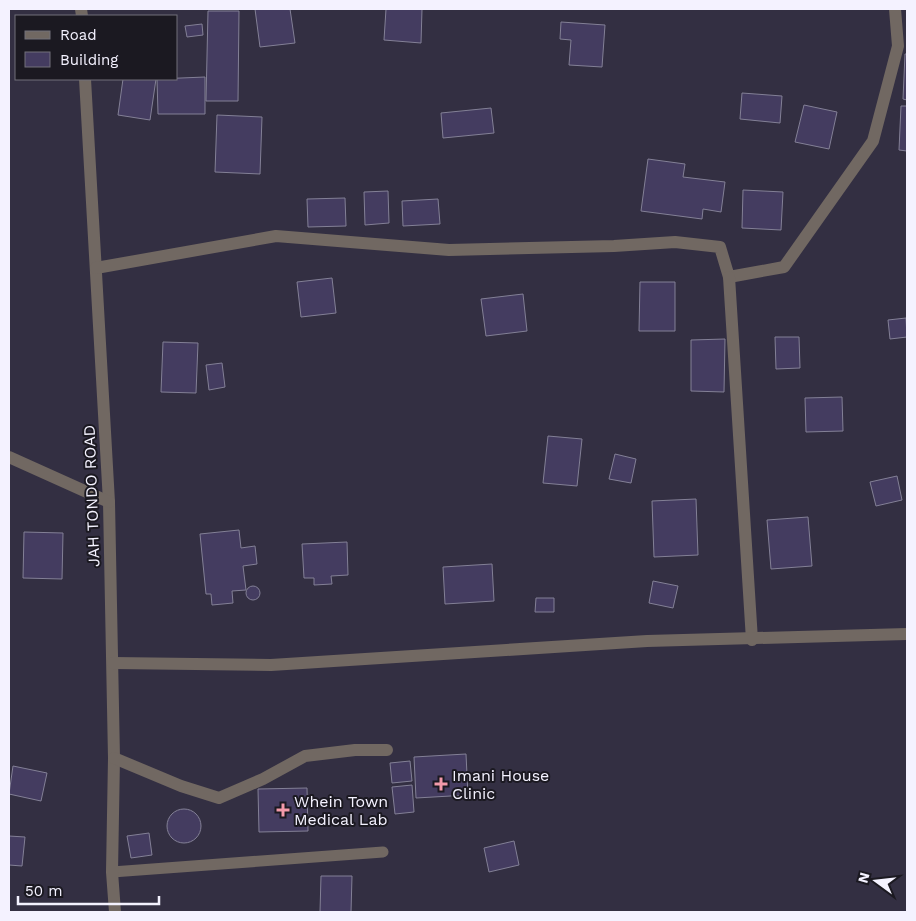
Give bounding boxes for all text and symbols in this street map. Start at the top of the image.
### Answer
legend [15,15,178,80]
text: Road [60,26,97,44]
text: Building [60,51,118,69]
street label: JAH TONDO ROAD [80,425,103,567]
place label: Imani House Clinic [452,766,549,803]
marker: Imani House Clinic [434,777,448,791]
place label: Whein Town Medical Lab [294,792,388,829]
marker: Whein Town Medical Lab [276,803,290,817]
north arrow [851,856,901,906]
text: N [854,871,873,885]
scale bar [18,874,159,906]
text: 50 m [25,882,62,900]

